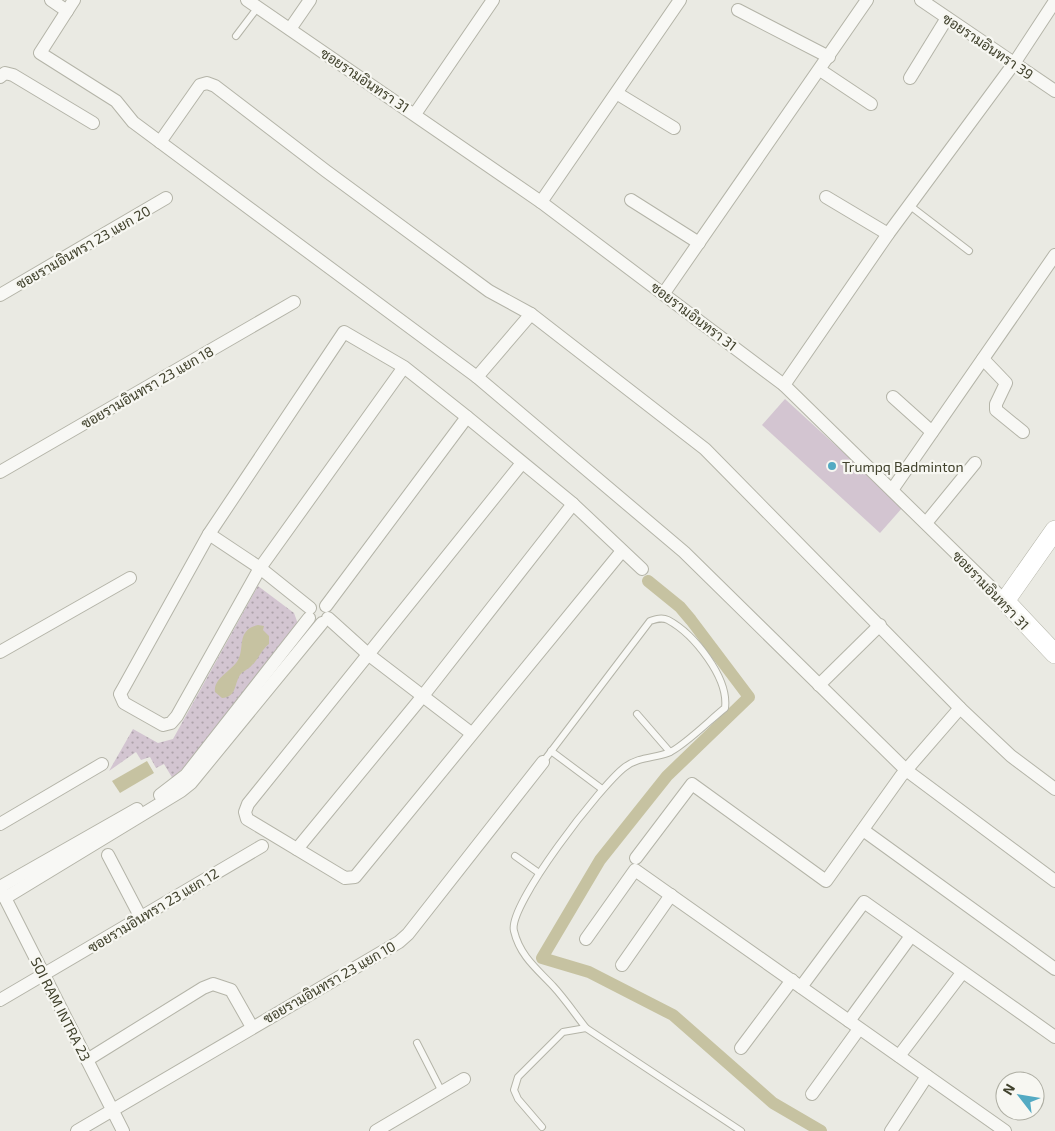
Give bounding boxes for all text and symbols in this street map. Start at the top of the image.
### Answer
street label: ซอยรามอินทรา 39 [939,9,1037,83]
street label: ซอยรามอินทรา 31 [317,44,413,116]
street label: ซอยรามอินทรา 23 แยก 20 [13,202,153,292]
street label: ซอยรามอินทรา 31 [648,278,740,354]
street label: ซอยรามอินทรา 23 แยก 18 [78,342,216,432]
place label: Trumpq Badminton [842,458,964,475]
marker: Trumpq Badminton [826,460,838,472]
street label: ซอยรามอินทรา 31 [949,547,1033,633]
street label: ซอยรามอินทรา 23 แยก 12 [85,864,222,956]
street label: ซอยรามอินทรา 23 แยก 10 [260,937,398,1027]
street label: SOI RAM INTRA 23 [27,954,95,1064]
north arrow [995,1071,1045,1121]
text: N [999,1080,1018,1098]

